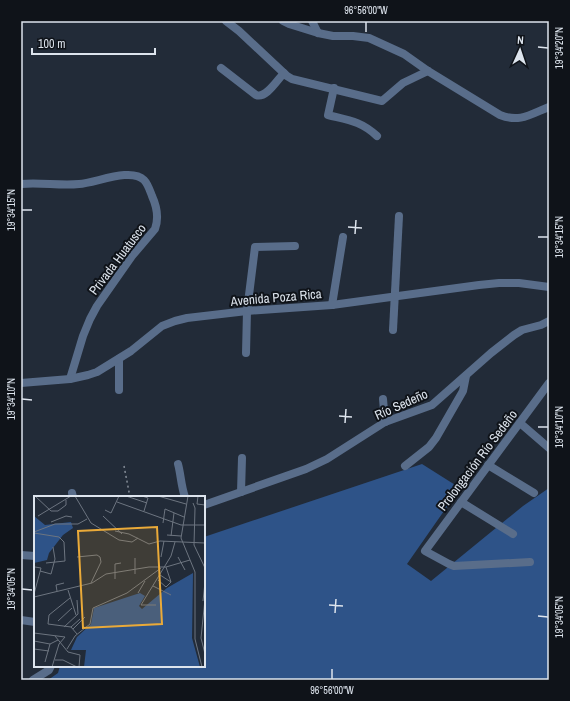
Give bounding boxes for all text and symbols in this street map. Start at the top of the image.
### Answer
text: 96°56'00"W [344,4,388,17]
text: 19°34'20"N [553,27,566,69]
scale bar [32,30,155,56]
north arrow [500,30,540,70]
text: N [517,33,524,47]
text: 100 m [38,36,65,52]
text: 19°34'15"N [5,189,18,231]
text: 19°34'15"N [553,216,566,258]
street label: Privada Huatusco [85,220,150,298]
street label: Avenida Poza Rica [229,285,322,310]
text: 19°34'10"N [5,378,18,420]
street label: Río Sedeño [372,385,430,424]
street label: Prolongación Río Sedeño [434,406,521,514]
text: 19°34'10"N [553,406,566,448]
inset map [34,496,205,667]
text: 19°34'05"N [5,568,18,610]
text: 19°34'05"N [553,596,566,638]
text: 96°56'00"W [310,684,354,697]

